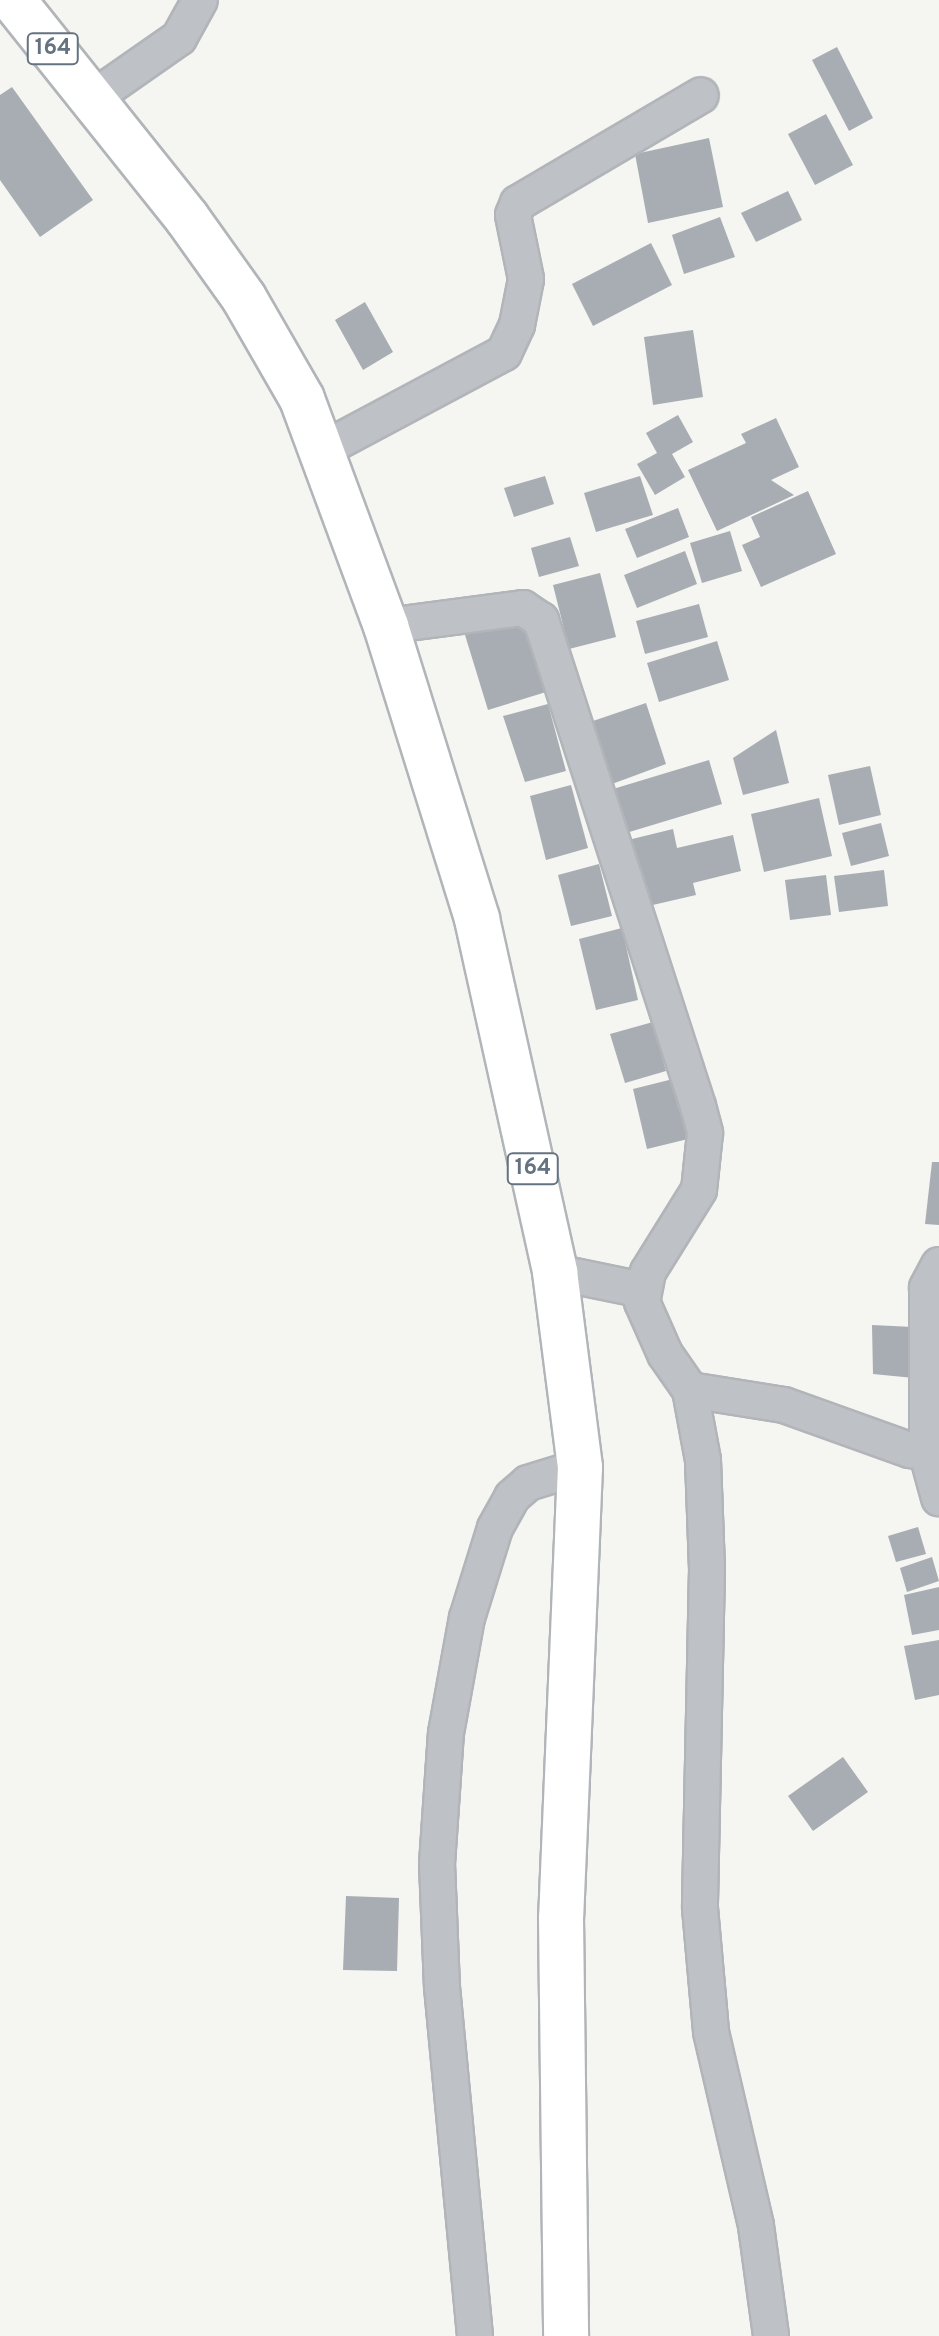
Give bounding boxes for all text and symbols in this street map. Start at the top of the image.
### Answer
road number: 164 [25,31,81,67]
road number: 164 [505,1151,561,1187]

